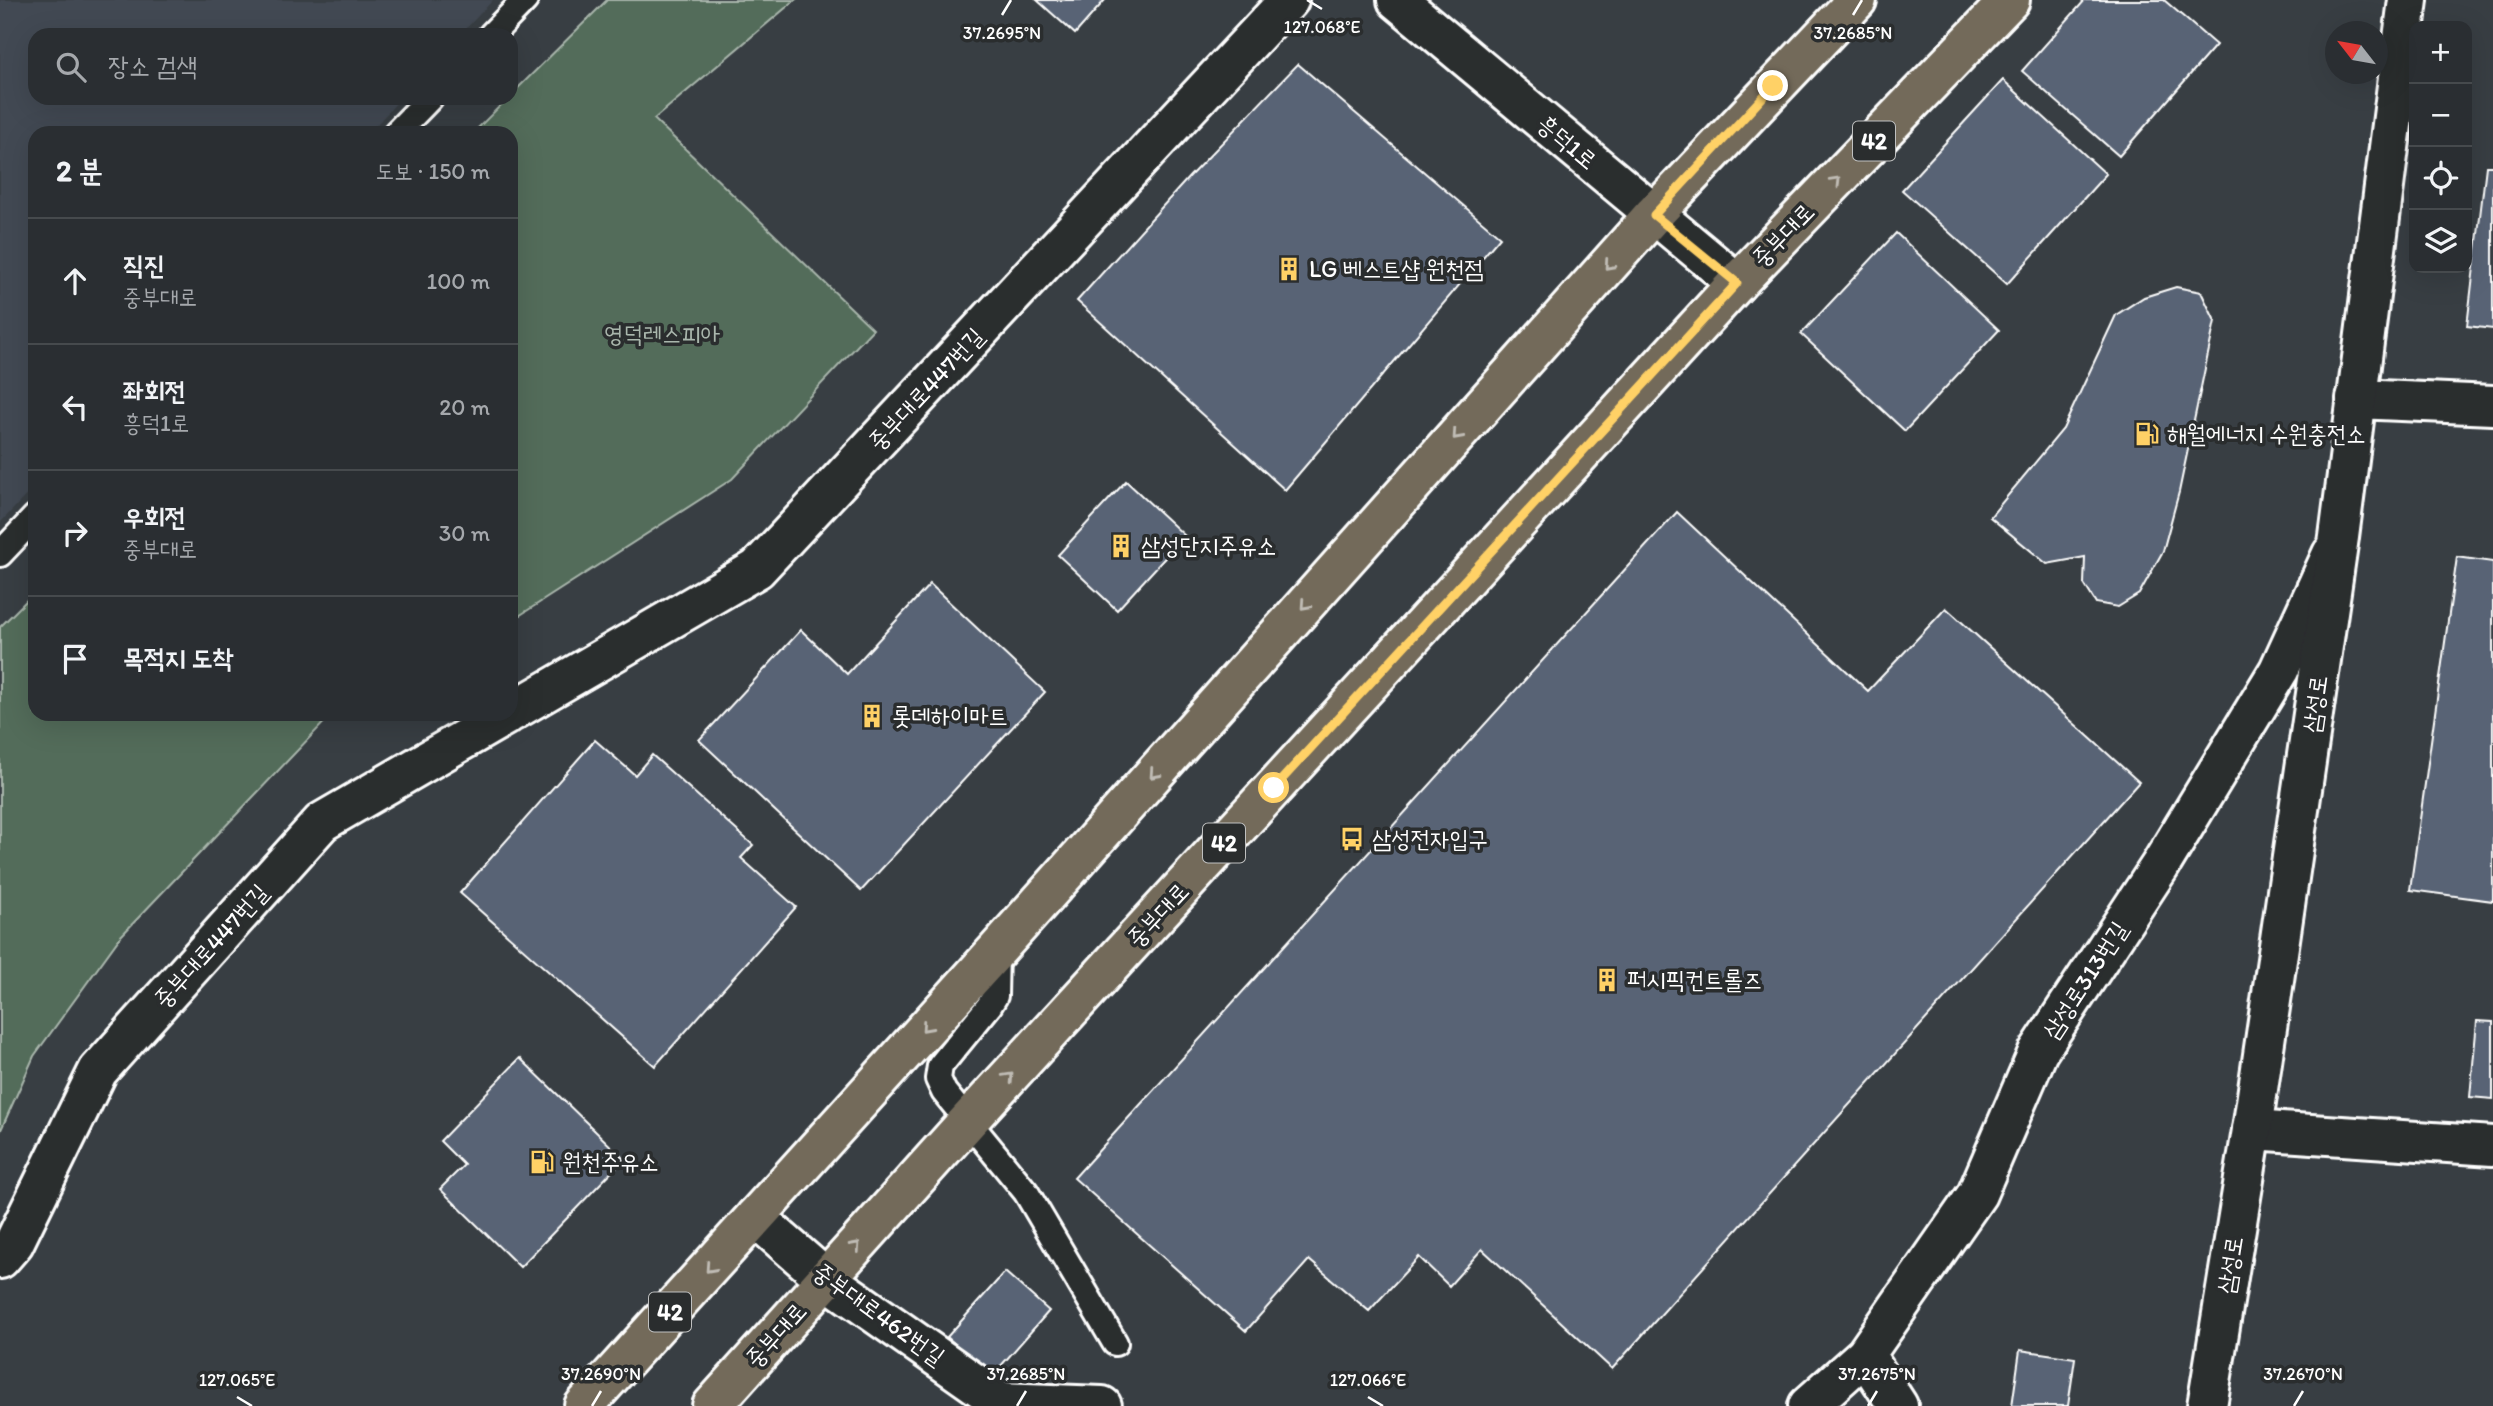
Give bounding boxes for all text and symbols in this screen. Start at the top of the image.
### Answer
text: 127.068°E [1284,16,1361,38]
north arrow [2325,21,2388,84]
map controls [2409,21,2472,273]
button: + [2409,21,2472,84]
text: 37.2695°N [963,22,1041,44]
text: 37.2685°N [1814,22,1892,44]
search box [28,28,518,105]
icon: search [52,48,90,86]
text: 장소 검색 [108,50,198,82]
route end [1757,70,1788,101]
button: − [2409,84,2472,147]
street label: 흥덕1로 [1532,108,1603,175]
road number: 42 [1853,122,1895,160]
button: locate [2409,147,2472,210]
text: 2 분 [56,152,103,189]
text: 도보 · 150 m [376,157,490,185]
one-way arrow [1827,176,1840,189]
street label: 중부대로 [1745,197,1820,273]
button: layers [2409,210,2472,273]
text: 직진 [123,249,165,281]
place label: LG 베스트샵 원천점 [1309,254,1484,283]
building icon: LG 베스트샵 원천점 [1275,255,1303,283]
one-way arrow [1604,257,1617,270]
icon: ahead [56,262,94,300]
text: 100 m [426,267,490,295]
text: 중부대로 [123,283,197,311]
park label: 영덕레스피아 [604,319,720,348]
street label: 중부대로447번길 [862,321,990,456]
text: 좌회전 [123,375,186,407]
icon: left [56,388,94,426]
text: 20 m [439,393,490,421]
text: 흥덕1로 [123,409,189,437]
place label: 해월에너지 수원충전소 [2167,419,2366,448]
fuel station icon: 해월에너지 수원충전소 [2133,420,2161,448]
one-way arrow [1453,427,1465,440]
text: 우회전 [123,501,186,533]
icon: right [56,514,94,552]
text: 30 m [439,519,490,547]
place label: 삼성단지주유소 [1141,531,1276,560]
building icon: 삼성단지주유소 [1107,532,1135,560]
text: 중부대로 [123,535,197,563]
one-way arrow [1301,597,1314,610]
icon: arrive [56,640,94,678]
text: 목적지 도착 [123,642,233,674]
street label: 삼성로 [2296,673,2333,735]
place label: 롯데하이마트 [892,701,1008,730]
building icon: 롯데하이마트 [858,702,886,730]
one-way arrow [1150,766,1162,779]
route start [1258,772,1289,803]
road number: 42 [1203,824,1245,862]
place label: 삼성전자입구 [1372,824,1488,853]
bus stop icon: 삼성전자입구 [1338,825,1366,853]
street label: 중부대로 [1121,877,1195,953]
street label: 중부대로447번길 [147,878,274,1014]
street label: 삼성로313번길 [2036,916,2133,1044]
place label: 퍼시픽컨트롤즈 [1627,965,1762,994]
building icon: 퍼시픽컨트롤즈 [1593,966,1621,994]
one-way arrow [922,1019,934,1032]
one-way arrow [1000,1072,1013,1085]
place label: 원천주유소 [562,1147,659,1176]
fuel station icon: 원천주유소 [528,1148,556,1176]
street label: 삼성로 [2211,1234,2248,1296]
one-way arrow [848,1241,860,1254]
street label: 중부대로462번길 [808,1256,951,1371]
one-way arrow [705,1260,718,1273]
road number: 42 [649,1292,691,1331]
street label: 중부대로 [739,1296,812,1373]
text: 37.2690°N [561,1363,641,1385]
text: 37.2685°N [987,1363,1065,1385]
text: 37.2675°N [1838,1363,1916,1385]
text: 37.2670°N [2263,1363,2343,1385]
text: 127.065°E [199,1369,275,1391]
text: 127.066°E [1330,1369,1406,1391]

